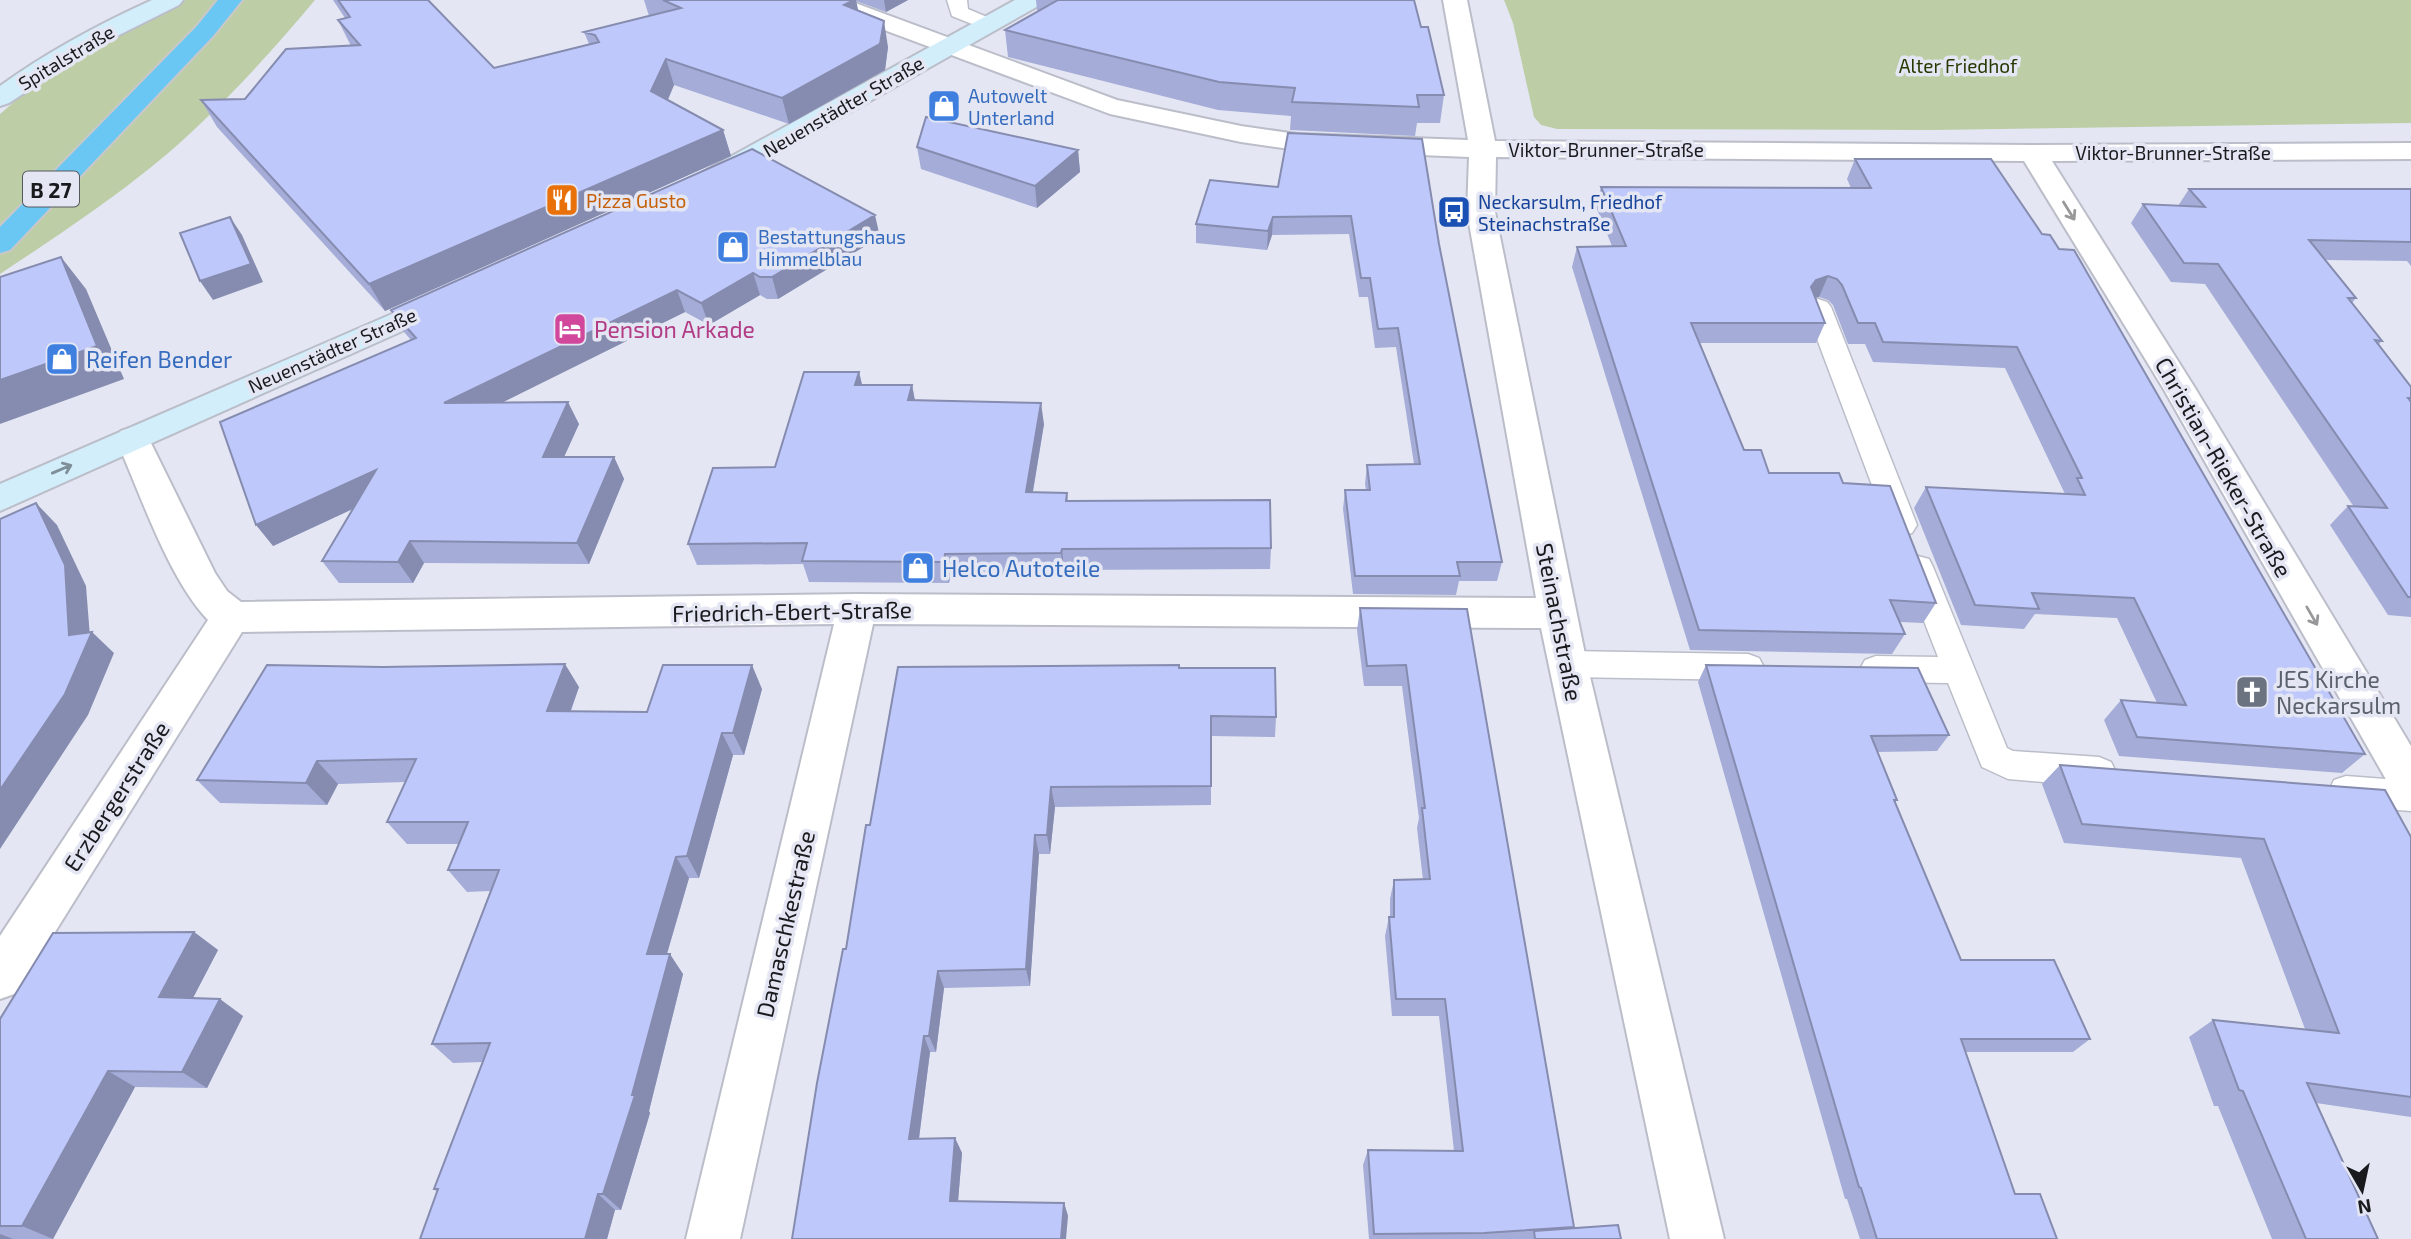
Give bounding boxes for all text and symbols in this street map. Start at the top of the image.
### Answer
street label: Spitalstraße [14,19,118,95]
street label: Neuenstädter Straße [759,51,927,161]
park label: Alter Friedhof [1899,54,2018,77]
place label: Autowelt Unterland [968,84,1055,129]
shop icon: Autowelt Unterland [925,87,963,125]
street label: Viktor-Brunner-Straße [1508,138,1704,161]
street label: Viktor-Brunner-Straße [2075,141,2271,164]
road number: B 27 [23,172,79,206]
restaurant icon: Pizza Gusto [543,181,581,219]
place label: Pizza Gusto [586,189,686,212]
place label: Neckarsulm, Friedhof Steinachstraße [1478,190,1663,235]
bus stop icon: Neckarsulm, Friedhof Steinachstraße [1435,193,1473,231]
one-way arrow [2062,200,2076,220]
place label: Bestattungshaus Himmelblau [758,225,906,270]
shop icon: Bestattungshaus Himmelblau [714,228,752,266]
street label: Neuenstädter Straße [244,303,420,397]
hotel icon: Pension Arkade [551,310,589,348]
place label: Pension Arkade [594,315,755,343]
shop icon: Reifen Bender [43,340,81,378]
place label: Reifen Bender [86,345,232,373]
street label: Christian-Rieker-Straße [2150,352,2298,582]
one-way arrow [51,462,72,475]
street label: Steinachstraße [1531,541,1589,703]
shop icon: Helco Autoteile [899,549,937,587]
place label: Helco Autoteile [942,554,1100,582]
street label: Friedrich-Ebert-Straße [672,595,912,627]
one-way arrow [2305,605,2319,625]
place label: JES Kirche Neckarsulm [2276,665,2401,719]
church icon: JES Kirche Neckarsulm [2233,673,2271,711]
street label: Erzbergerstraße [57,716,175,876]
street label: Damaschkestraße [750,828,820,1020]
north arrow [2327,1155,2397,1225]
text: N [2356,1195,2373,1220]

